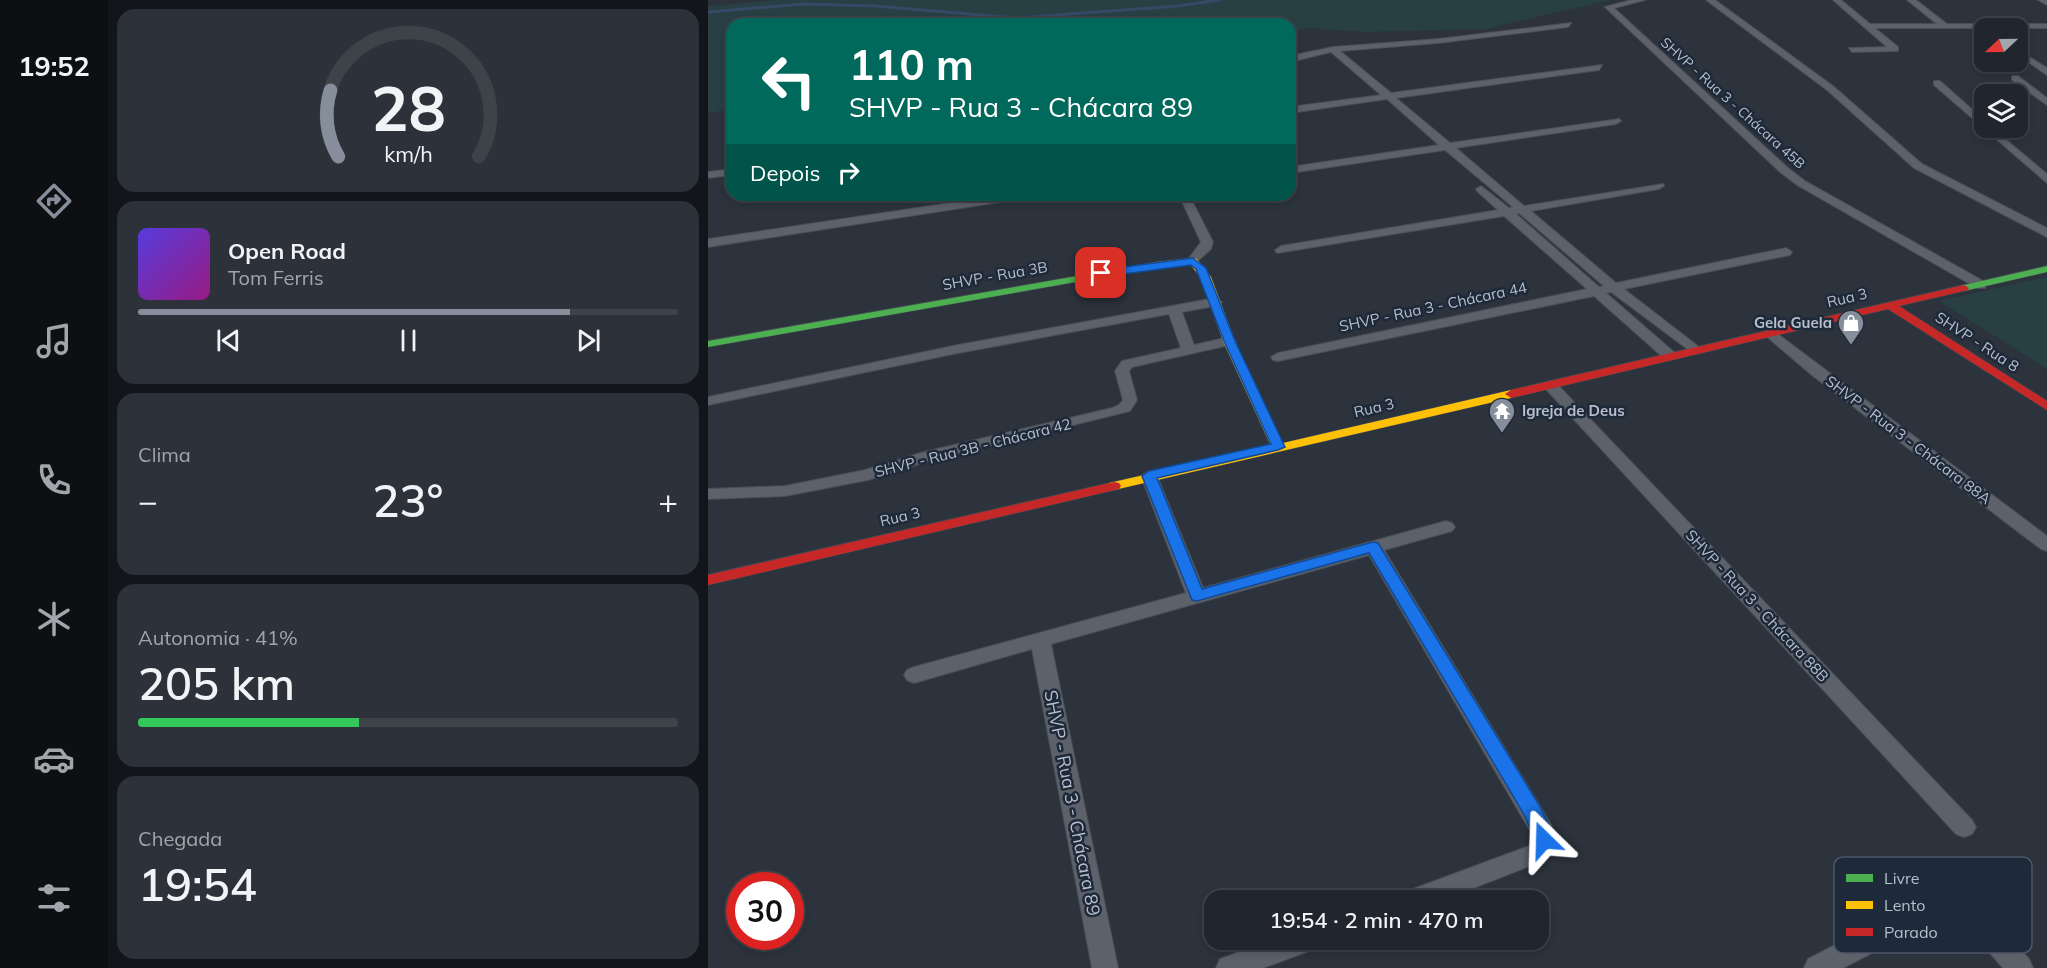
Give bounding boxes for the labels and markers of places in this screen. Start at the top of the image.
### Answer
pin [1075,247,1126,298]
shop icon: Gela Guela [1836,308,1866,346]
place label: Gela Guela [1754,313,1832,332]
temple icon: Igreja de Deus [1487,396,1517,434]
place label: Igreja de Deus [1522,401,1625,420]

